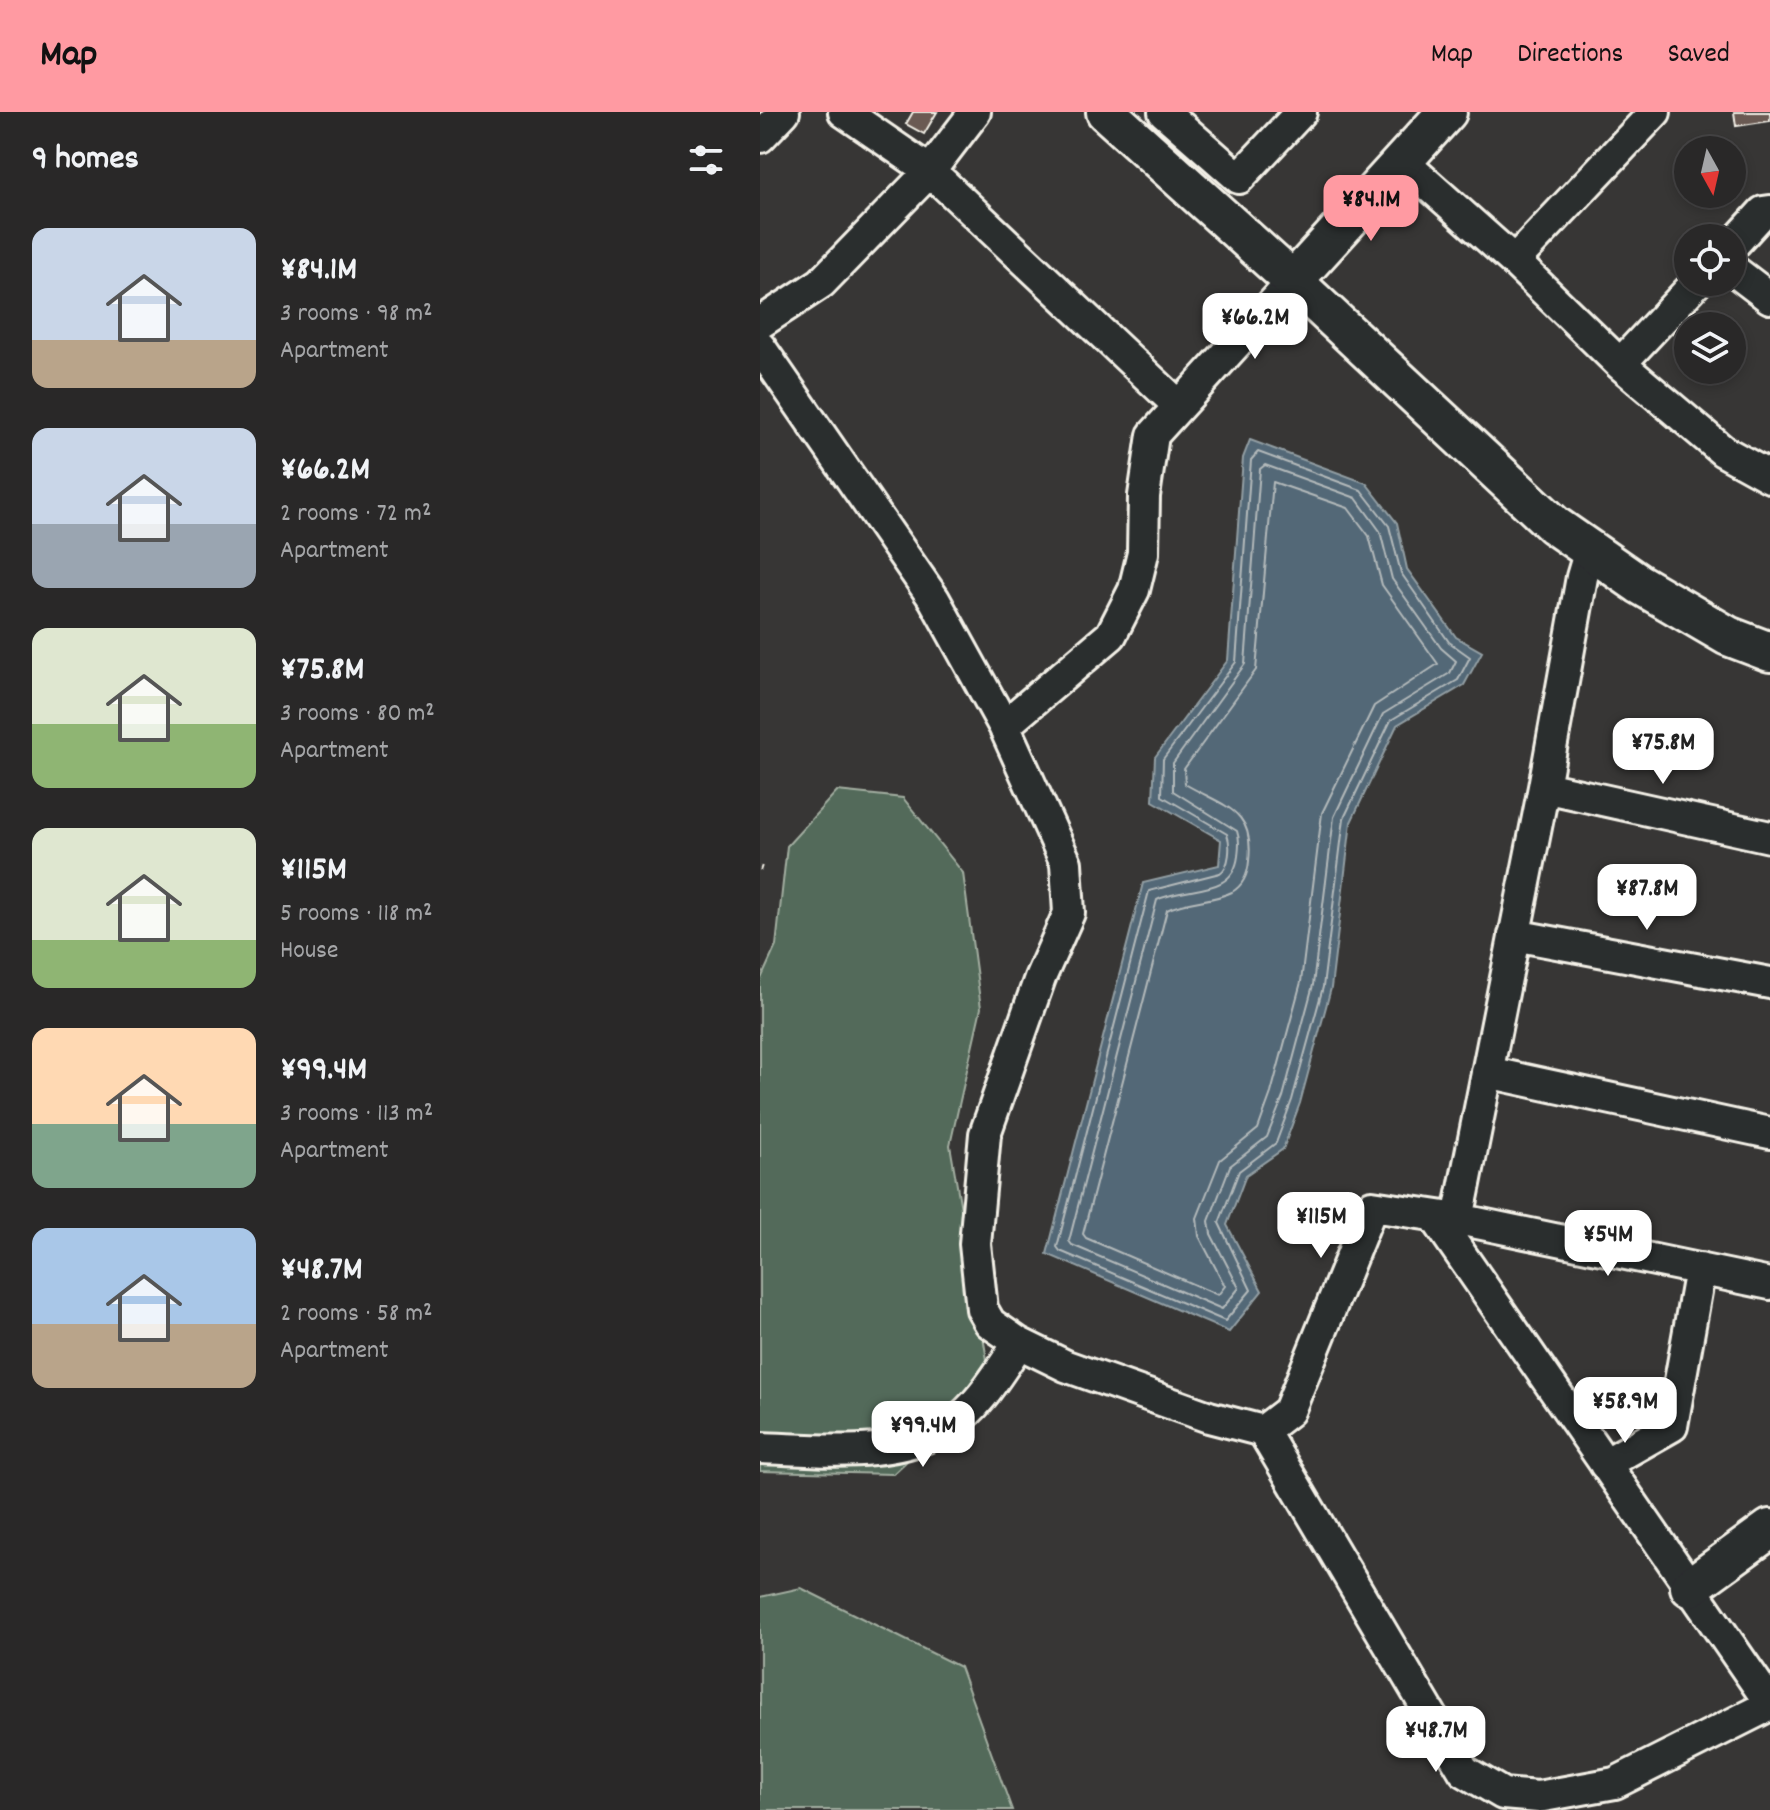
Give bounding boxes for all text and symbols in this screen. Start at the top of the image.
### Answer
text: Map [40,29,98,84]
text: Map [1431,36,1473,76]
text: Directions [1517,36,1623,76]
text: Saved [1667,36,1730,76]
text: 9 homes [32,136,139,185]
north arrow [1674,136,1746,208]
map controls [1674,136,1746,384]
icon: filters [684,138,728,182]
pin: ¥84.1M [1306,175,1436,243]
text: ¥84.1M [1341,182,1401,219]
button: locate [1674,224,1746,296]
text: ¥84.1M [280,247,357,296]
icon: home [96,260,192,356]
pin: ¥66.2M [1190,293,1320,361]
text: 3 rooms · 98 m² [280,296,433,333]
text: ¥66.2M [1221,300,1289,337]
button: layers [1674,312,1746,384]
text: Apartment [280,333,389,370]
text: ¥66.2M [280,447,370,496]
icon: home [96,460,192,556]
text: 2 rooms · 72 m² [280,496,431,533]
text: Apartment [280,533,389,570]
text: ¥75.8M [280,647,364,696]
icon: home [96,660,192,756]
text: 3 rooms · 80 m² [280,696,435,733]
pin: ¥75.8M [1598,718,1728,786]
text: ¥75.8M [1631,725,1695,762]
text: Apartment [280,733,389,770]
text: ¥115M [280,847,347,896]
icon: home [96,860,192,956]
pin: ¥87.8M [1582,864,1712,932]
text: ¥87.8M [1616,871,1678,908]
text: 5 rooms · 118 m² [280,896,433,933]
text: House [280,933,338,970]
text: ¥99.4M [280,1047,367,1096]
icon: home [96,1060,192,1156]
text: 3 rooms · 113 m² [280,1096,433,1133]
text: Apartment [280,1133,389,1170]
pin: ¥115M [1265,1192,1377,1260]
text: ¥115M [1295,1199,1347,1236]
pin: ¥54M [1561,1210,1655,1278]
text: ¥54M [1583,1217,1633,1254]
text: ¥48.7M [280,1247,363,1296]
icon: home [96,1260,192,1356]
text: 2 rooms · 58 m² [280,1296,433,1333]
text: Apartment [280,1333,389,1370]
pin: ¥58.9M [1560,1377,1690,1445]
text: ¥58.9M [1592,1384,1658,1421]
pin: ¥99.4M [858,1401,988,1469]
text: ¥99.4M [890,1408,956,1445]
pin: ¥48.7M [1371,1706,1501,1774]
text: ¥48.7M [1404,1713,1468,1750]

